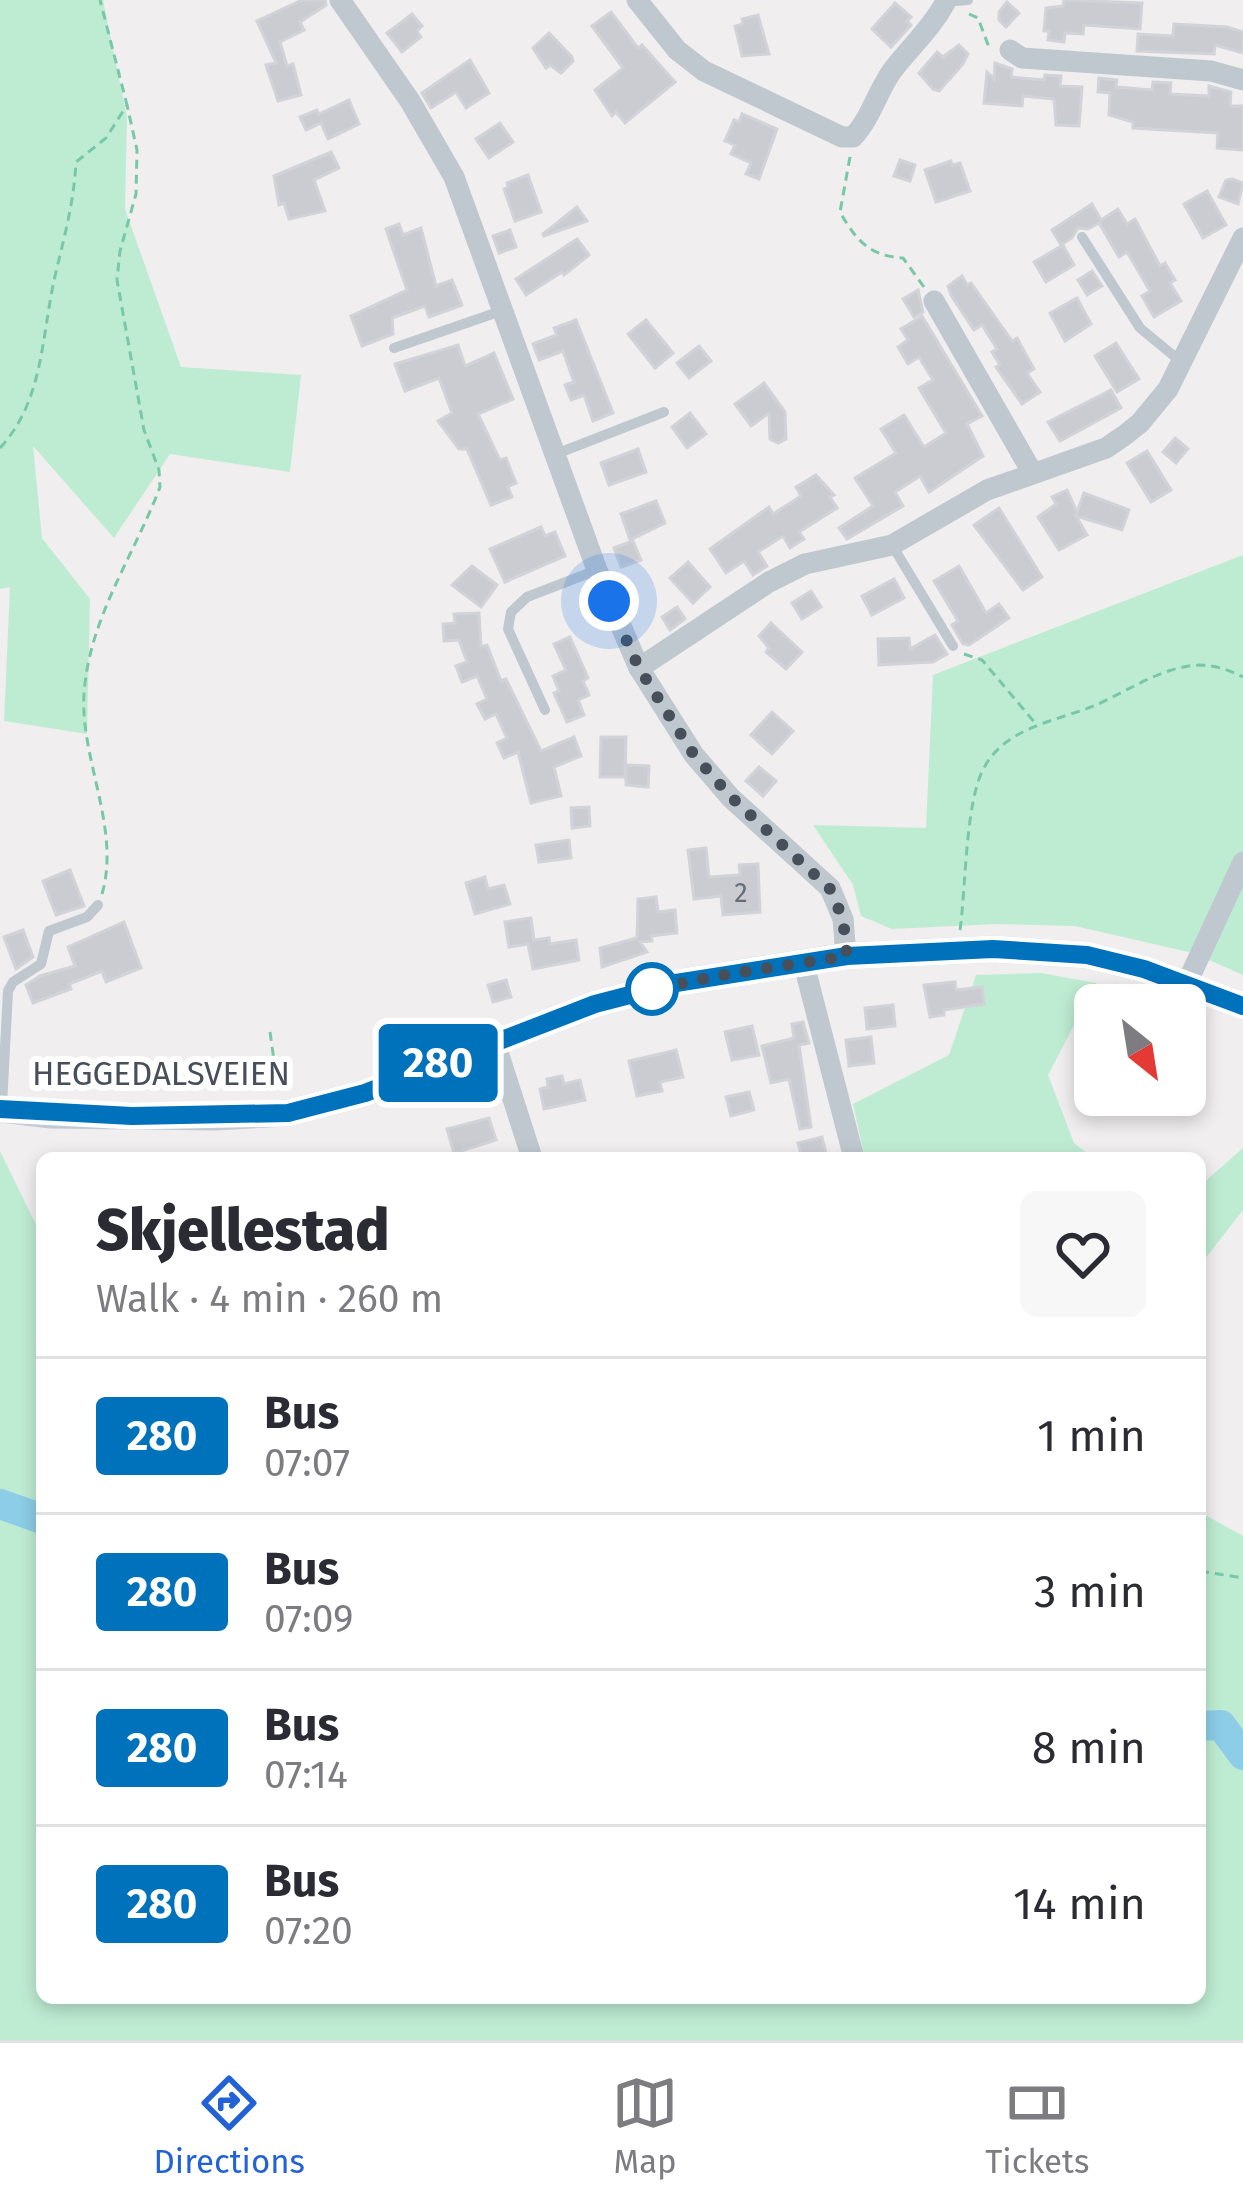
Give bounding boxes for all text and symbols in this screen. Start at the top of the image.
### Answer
your location [579,571,639,631]
house number: 2 [734,877,748,909]
unlabelled marker [627,964,677,1014]
north arrow [1074,984,1206,1116]
map controls [1074,984,1206,1116]
line badge: 280 [369,1024,507,1102]
text: 280 [403,1038,473,1088]
street label: HEGGEDALSVEIEN [32,1054,290,1094]
button: heart [1020,1191,1146,1317]
text: Skjellestad [96,1197,389,1265]
text: Walk · 4 min · 260 m [96,1276,443,1322]
text: Bus [264,1386,339,1440]
text: 1 min [1037,1409,1146,1463]
text: 280 [127,1411,197,1461]
text: 07:07 [264,1440,350,1486]
text: Bus [264,1542,339,1596]
text: 3 min [1034,1565,1146,1619]
text: 280 [127,1567,197,1617]
text: 07:09 [264,1596,354,1642]
text: Bus [264,1698,339,1752]
text: 8 min [1032,1721,1146,1775]
text: 280 [127,1723,197,1773]
text: 07:14 [264,1752,348,1798]
text: Bus [264,1854,339,1908]
text: 14 min [1013,1877,1146,1931]
text: 280 [127,1879,197,1929]
text: 07:20 [264,1908,353,1954]
tab: Directions [154,2070,305,2182]
tab: Map [612,2070,678,2182]
tab: Tickets [985,2070,1089,2182]

